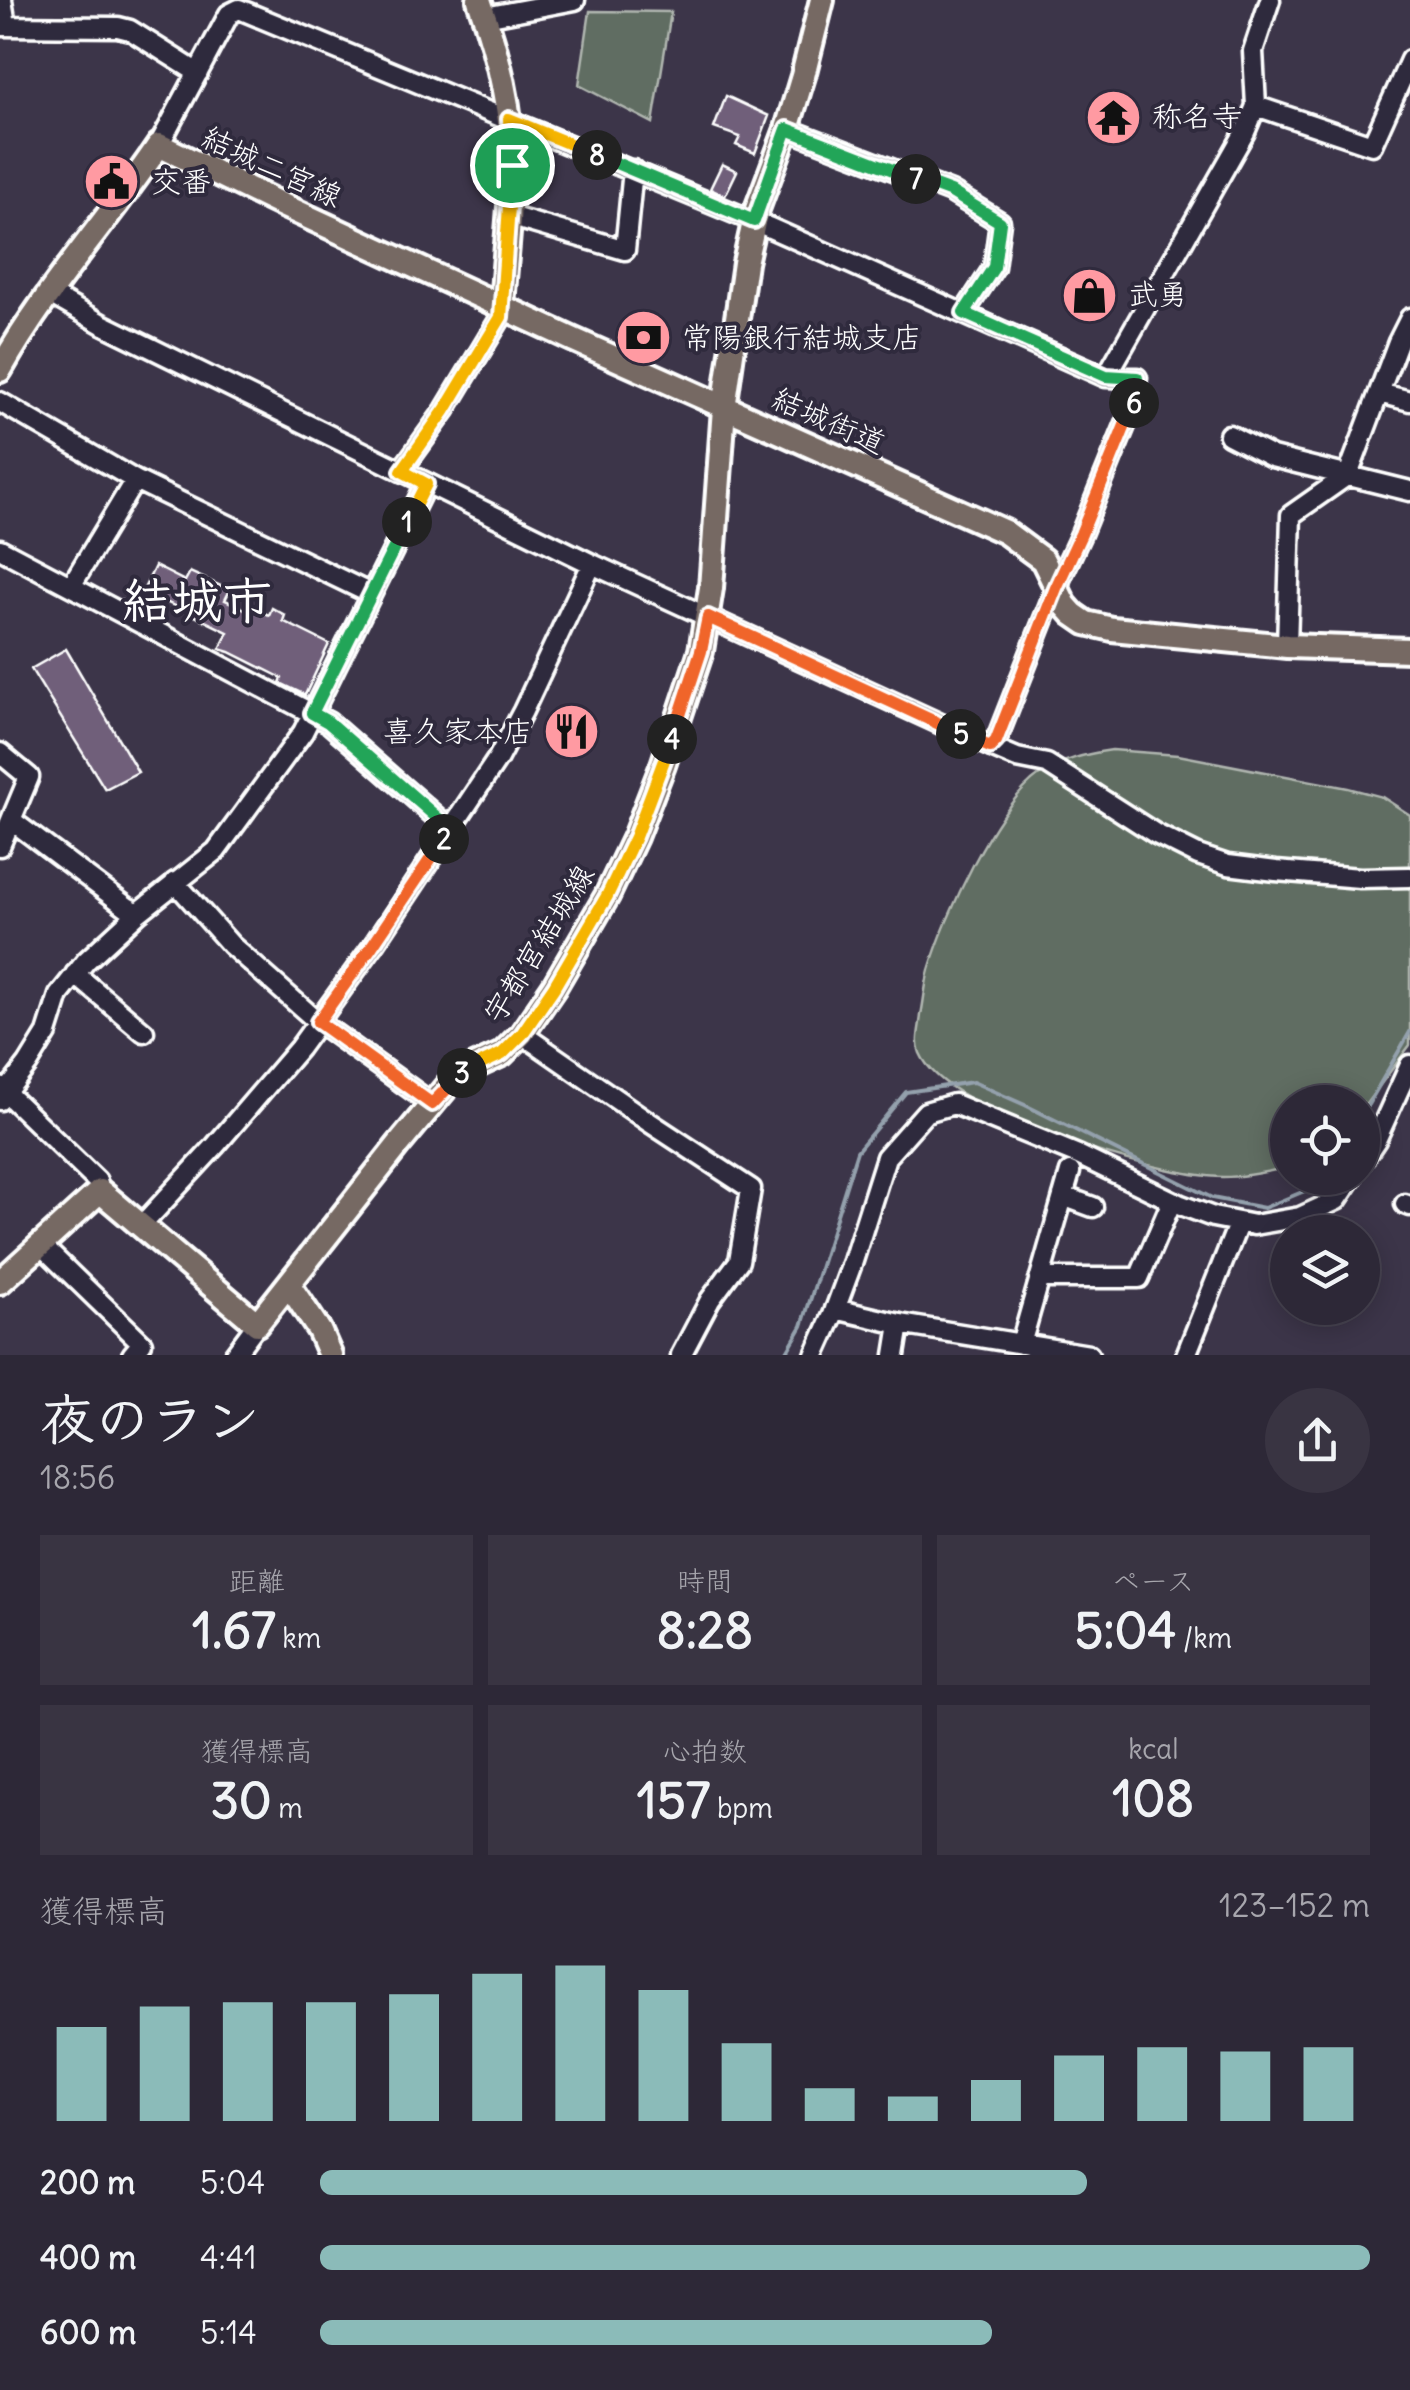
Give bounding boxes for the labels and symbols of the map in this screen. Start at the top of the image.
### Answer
temple icon: 称名寺 [1083,87,1143,147]
place label: 称名寺 [1152,97,1242,135]
street label: 結城二宮線 [196,117,348,215]
pin [470,123,555,208]
pin: 8 [572,130,622,180]
public building icon: 交番 [82,152,142,212]
pin: 7 [891,154,941,204]
place label: 交番 [151,162,211,200]
shop icon: 武勇 [1059,265,1119,325]
place label: 武勇 [1128,275,1188,313]
bank icon: 常陽銀行結城支店 [613,308,673,368]
place label: 常陽銀行結城支店 [682,318,922,356]
street label: 結城街道 [767,378,892,462]
pin: 6 [1109,378,1159,428]
pin: 1 [382,497,432,547]
district label: 結城市 [122,569,272,632]
restaurant icon: 喜久家本店 [542,702,602,762]
pin: 5 [936,709,986,759]
place label: 喜久家本店 [383,712,533,750]
pin: 4 [647,714,697,764]
pin: 2 [419,814,469,864]
street label: 宇都宮結城線 [474,857,602,1030]
pin: 3 [437,1048,487,1098]

